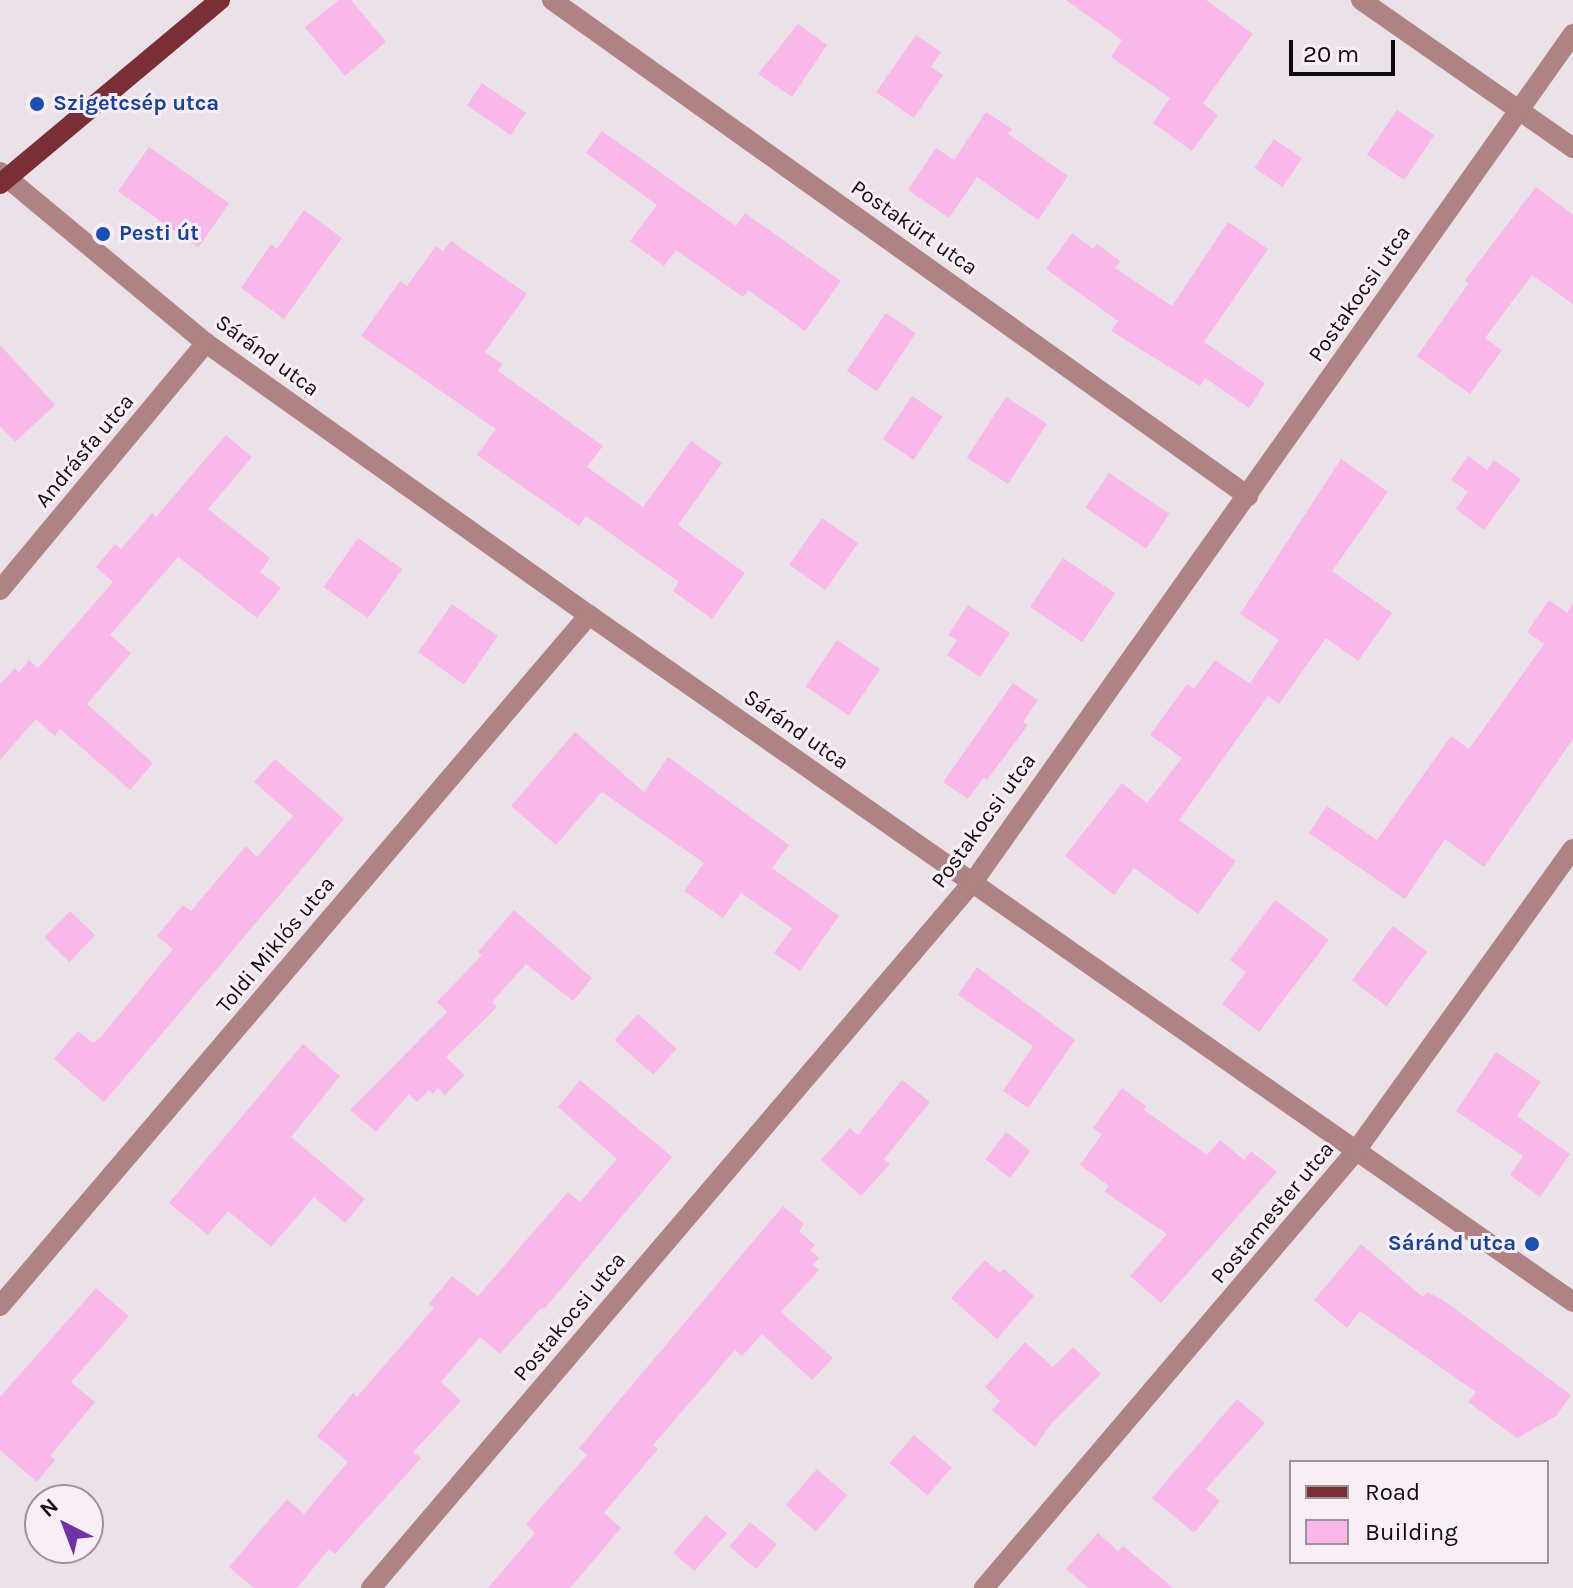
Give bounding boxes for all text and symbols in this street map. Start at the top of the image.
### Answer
scale bar [1293,24,1399,74]
text: 20 m [1303,40,1359,68]
place label: Szigetcsép utca [53,91,219,117]
marker: Szigetcsép utca [28,95,46,113]
street label: Postakürt utca [846,175,982,281]
place label: Pesti út [119,221,199,247]
street label: Postakocsi utca [1303,221,1417,367]
marker: Pesti út [94,225,112,243]
street label: Sáránd utca [210,309,324,403]
street label: Andrásfa utca [30,389,140,513]
street label: Sáránd utca [738,684,854,776]
street label: Postakocsi utca [926,748,1042,894]
street label: Toldi Miklós utca [211,871,341,1019]
street label: Postamester utca [1206,1137,1340,1289]
place label: Sáránd utca [1388,1231,1516,1257]
marker: Sáránd utca [1523,1235,1541,1253]
street label: Postakocsi utca [508,1247,632,1387]
legend [1289,1460,1549,1564]
text: Road [1365,1478,1420,1506]
north arrow [24,1484,104,1564]
text: N [35,1493,64,1523]
text: Building [1365,1518,1458,1546]

